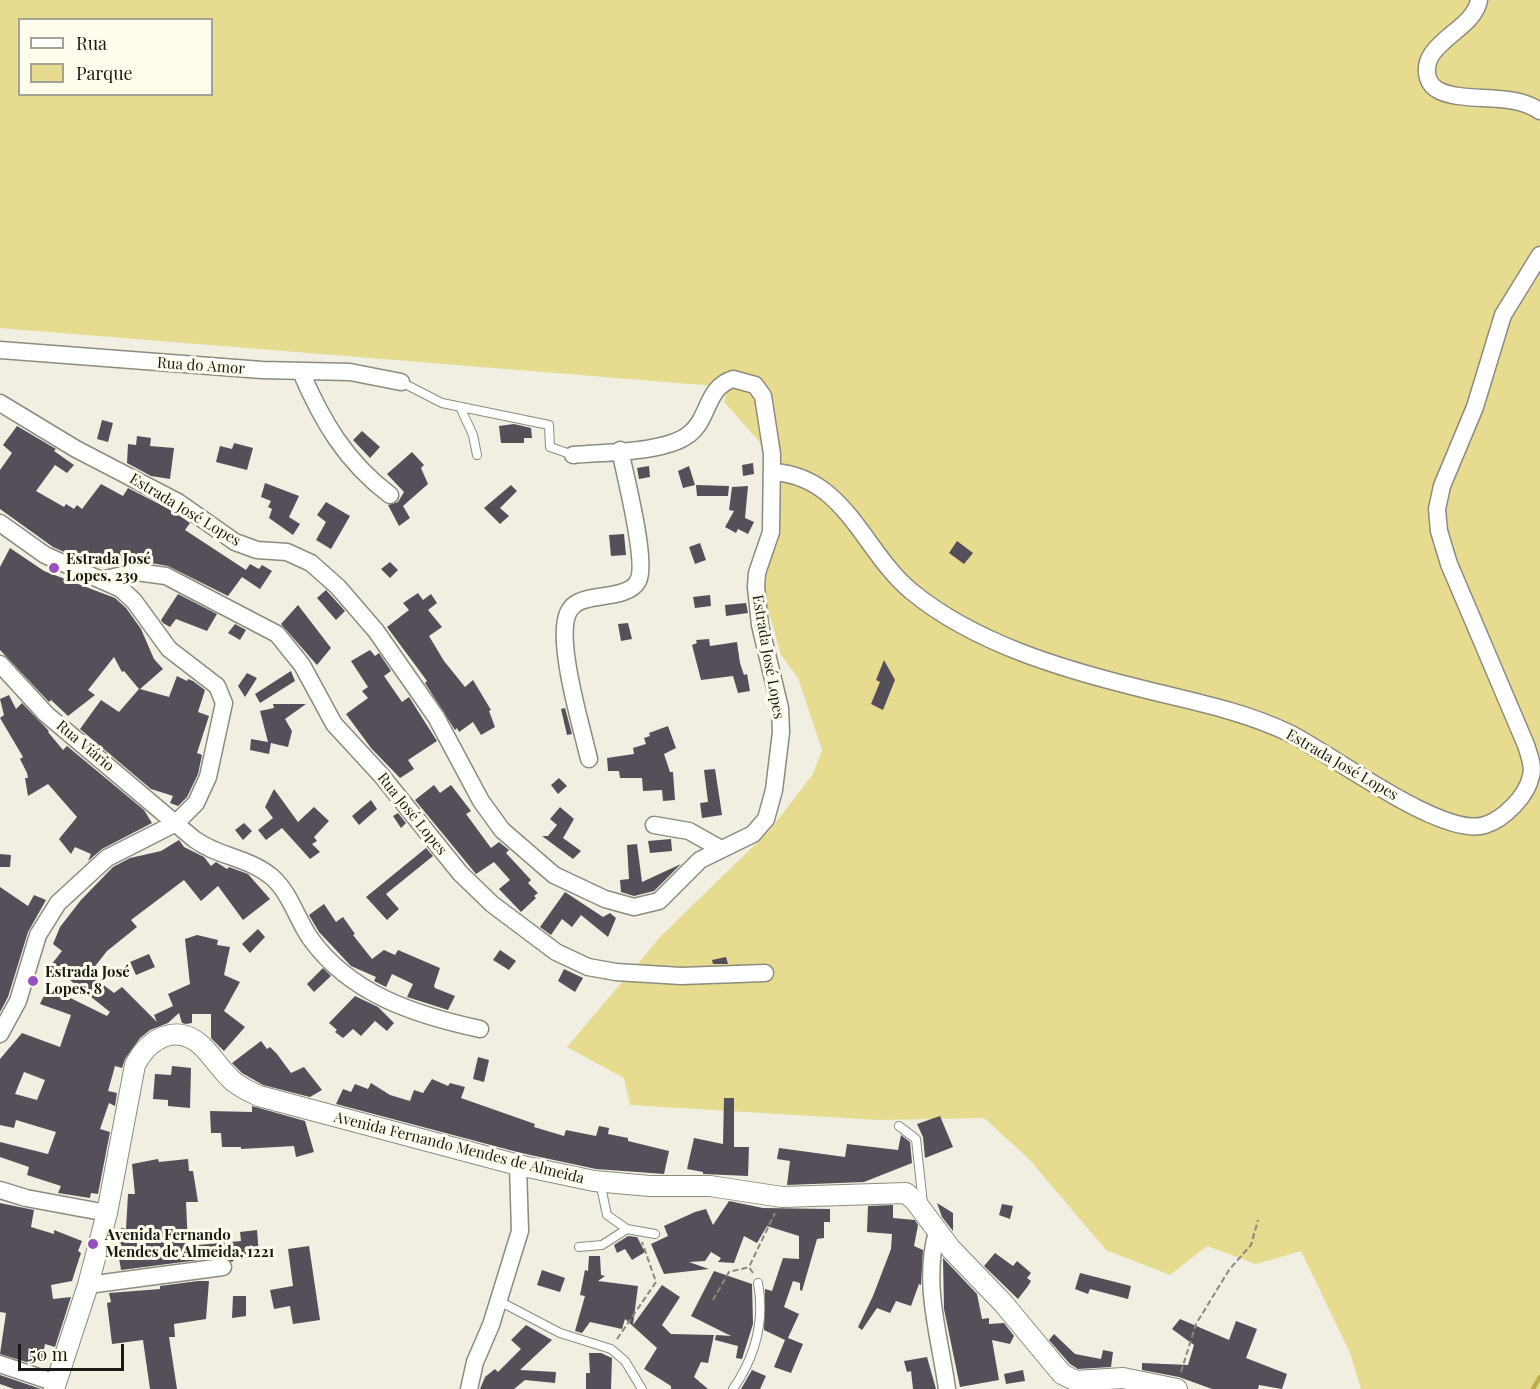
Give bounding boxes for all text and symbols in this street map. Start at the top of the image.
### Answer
legend [18,18,213,96]
text: Rua [76,31,107,55]
text: Parque [76,61,133,85]
street label: Rua do Amor [156,354,246,378]
street label: Estrada José Lopes [126,470,244,550]
place label: Estrada José Lopes, 239 [66,550,151,585]
marker: Estrada José Lopes, 239 [47,561,61,575]
street label: Estrada José Lopes [748,593,788,721]
street label: Rua Viário [52,717,118,775]
street label: Estrada José Lopes [1283,726,1401,804]
street label: Rua José Lopes [373,769,451,859]
place label: Estrada José Lopes, 8 [45,963,130,998]
marker: Estrada José Lopes, 8 [26,974,40,988]
street label: Avenida Fernando Mendes de Almeida [332,1108,586,1188]
place label: Avenida Fernando Mendes de Almeida, 1221 [105,1226,274,1261]
marker: Avenida Fernando Mendes de Almeida, 1221 [86,1237,100,1251]
scale bar [21,1332,128,1370]
text: 50 m [29,1342,68,1366]

